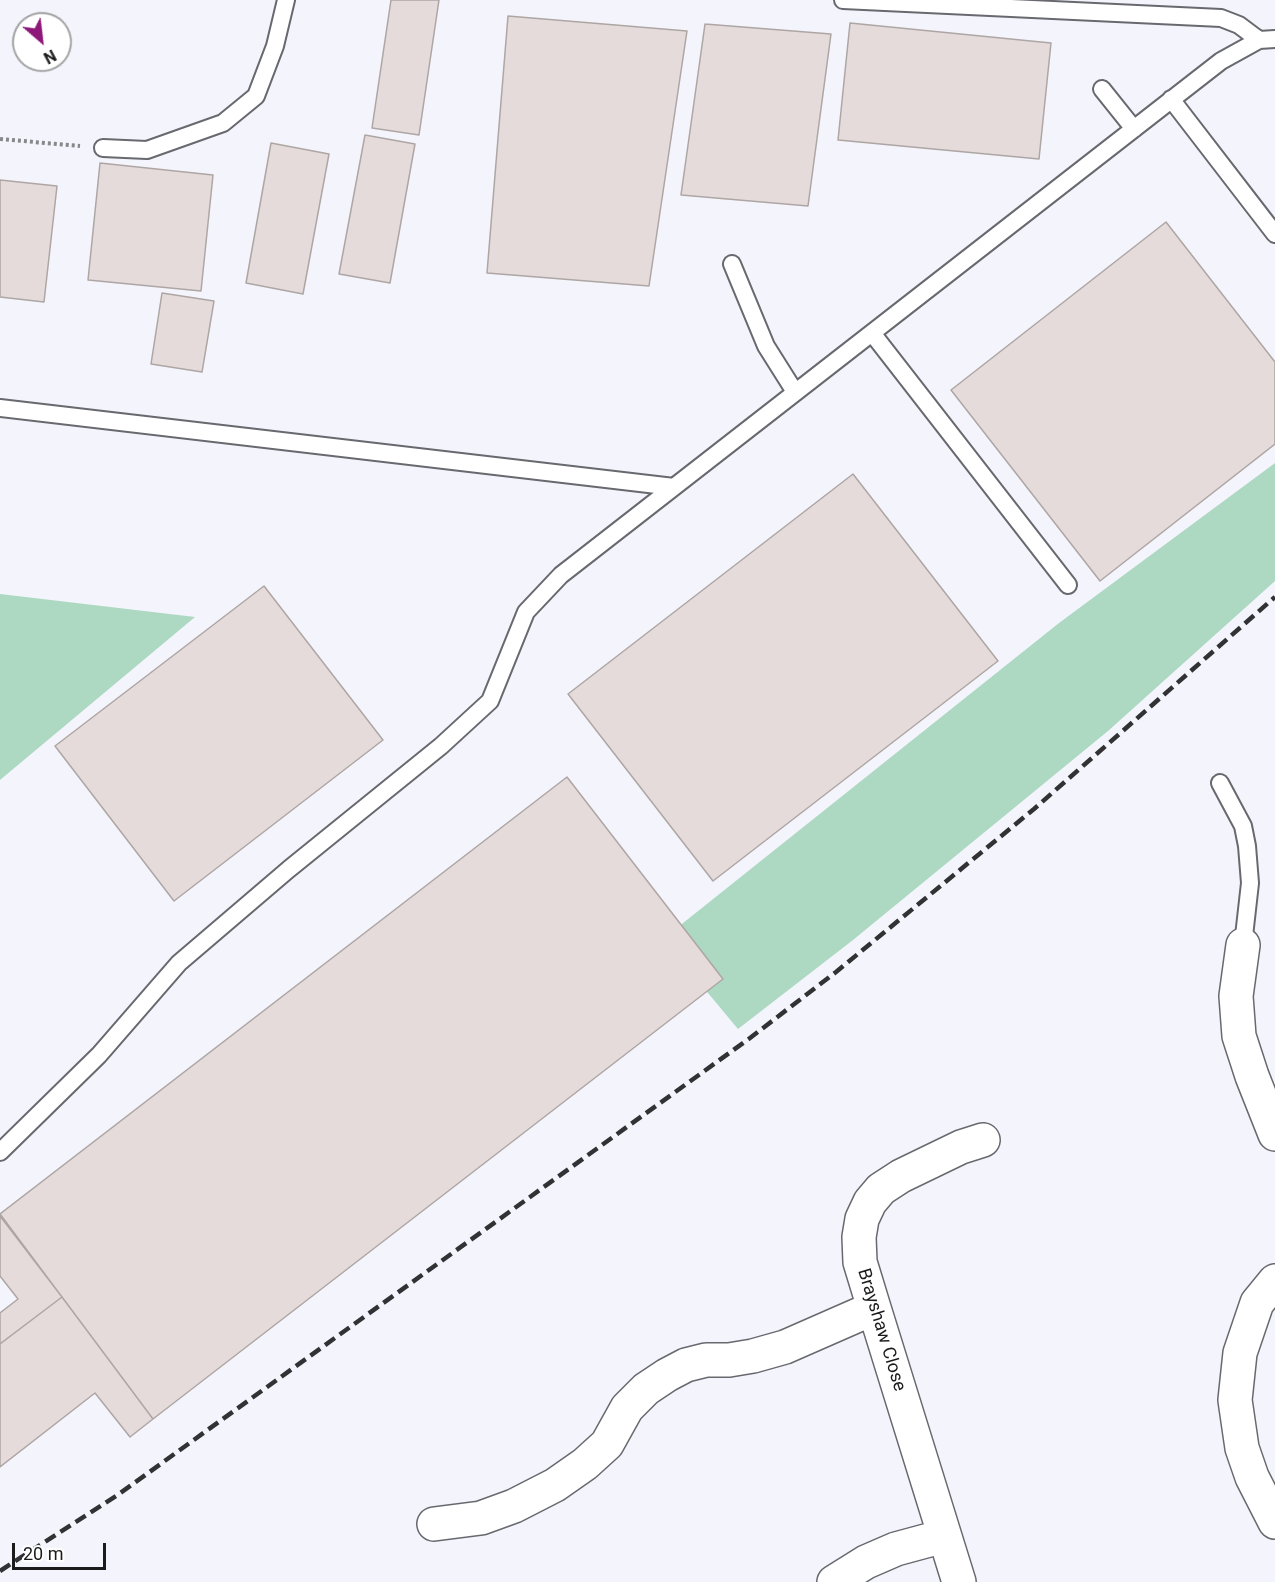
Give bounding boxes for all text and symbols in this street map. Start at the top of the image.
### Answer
north arrow [12,12,72,72]
text: N [40,46,59,68]
street label: Brayshaw Close [852,1266,910,1394]
scale bar [15,1531,110,1569]
text: 20 m [23,1543,63,1564]

